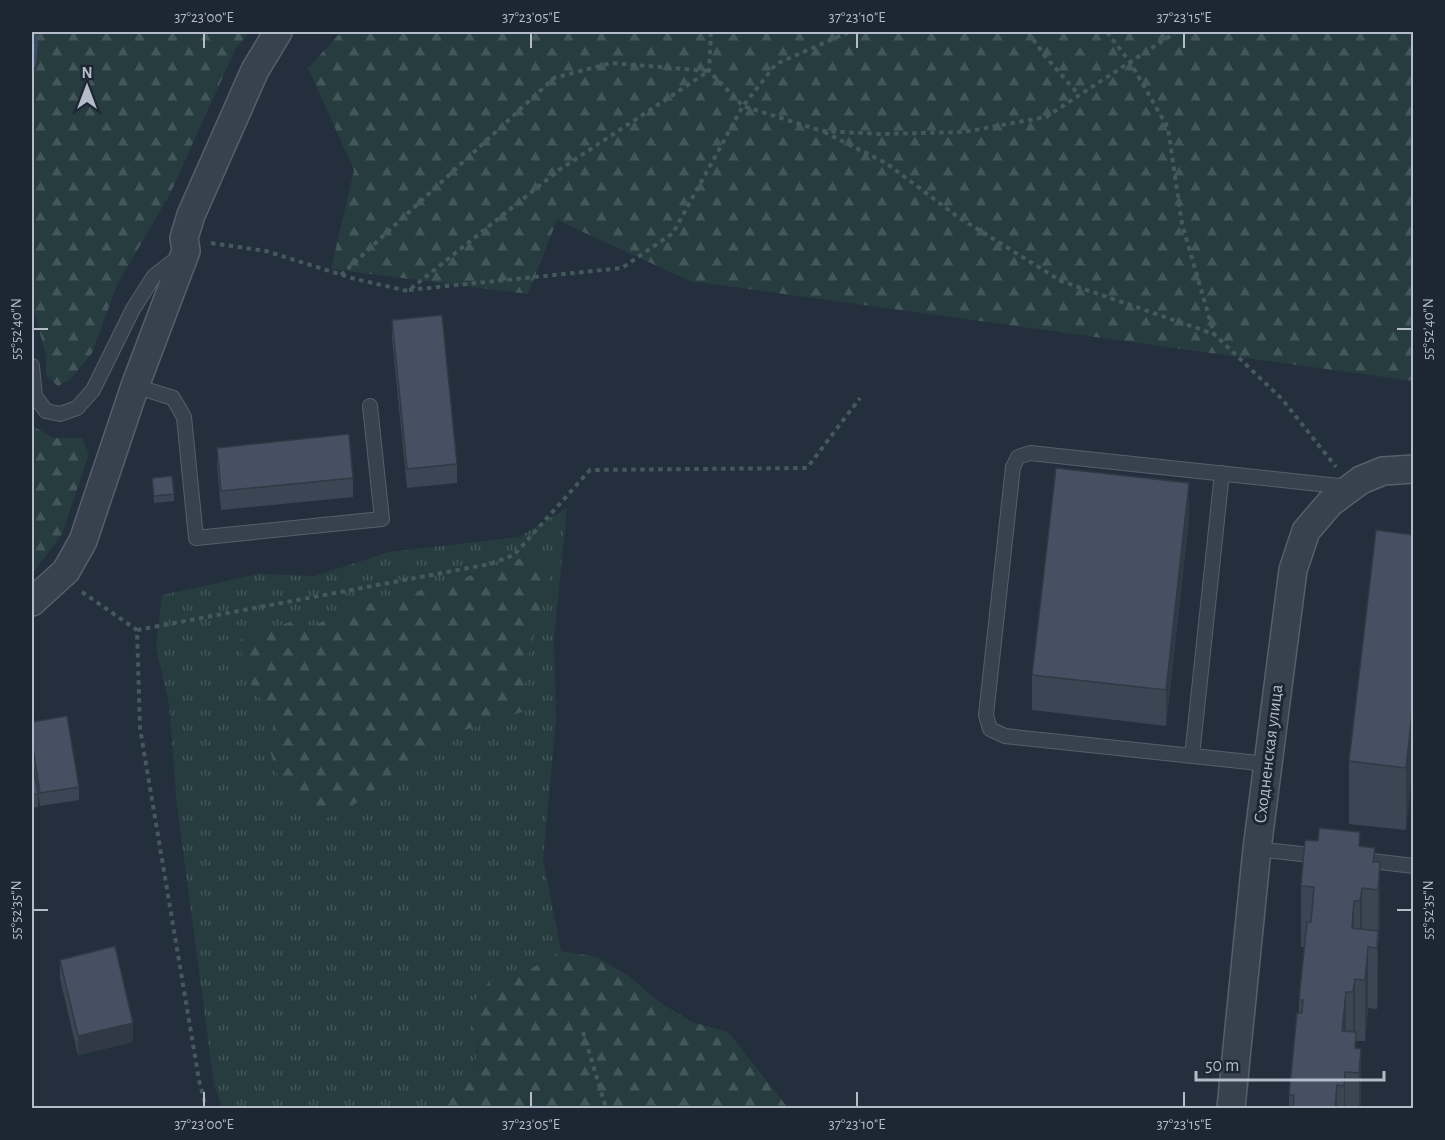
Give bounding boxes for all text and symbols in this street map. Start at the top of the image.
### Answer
text: 37°23'00"E [174,10,234,25]
text: 37°23'05"E [502,10,560,25]
text: 37°23'10"E [829,10,885,25]
text: 37°23'15"E [1156,10,1212,25]
north arrow [57,57,117,117]
text: N [81,65,93,81]
text: 55°52'40"N [9,298,24,360]
text: 55°52'40"N [1421,298,1436,360]
street label: Сходненская улица [1252,683,1286,825]
text: 55°52'35"N [9,880,24,940]
text: 55°52'35"N [1421,880,1436,940]
scale bar [1196,1044,1384,1082]
text: 50 m [1205,1057,1239,1075]
text: 37°23'00"E [174,1117,234,1132]
text: 37°23'05"E [502,1117,560,1132]
text: 37°23'10"E [829,1117,885,1132]
text: 37°23'15"E [1156,1117,1212,1132]

